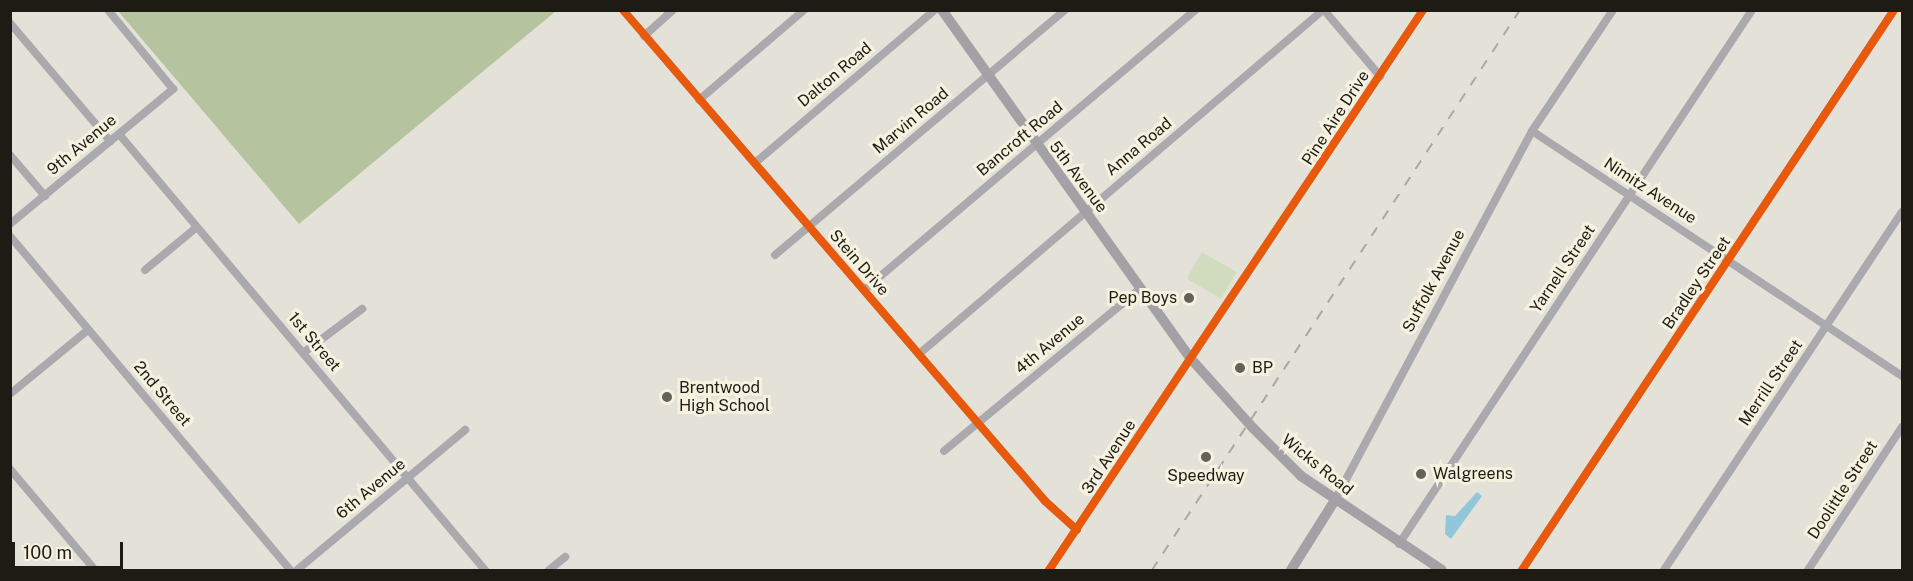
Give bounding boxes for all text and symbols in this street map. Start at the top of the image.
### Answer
street label: Dalton Road [794,39,876,111]
street label: Pine Aire Drive [1298,67,1374,169]
street label: Marvin Road [869,84,953,158]
street label: Bancroft Road [973,98,1067,180]
street label: 9th Avenue [44,111,120,179]
street label: Anna Road [1102,114,1176,180]
street label: 5th Avenue [1045,137,1111,217]
street label: Nimitz Avenue [1600,154,1700,228]
street label: Yarnell Street [1526,221,1600,317]
street label: Stein Drive [825,226,893,300]
street label: Suffolk Avenue [1399,226,1469,336]
street label: Bradley Street [1659,233,1735,333]
place label: Pep Boys [1108,288,1177,308]
marker: Pep Boys [1182,291,1196,305]
street label: 1st Street [284,309,344,375]
street label: 4th Avenue [1012,310,1088,378]
street label: Merrill Street [1735,336,1807,430]
street label: 2nd Street [129,358,195,430]
place label: BP [1252,358,1273,378]
marker: BP [1233,361,1247,375]
place label: Brentwood High School [679,378,770,416]
marker: Brentwood High School [660,390,674,404]
street label: 3rd Avenue [1078,416,1140,498]
street label: Wicks Road [1277,430,1357,500]
street label: Doolittle Street [1804,437,1882,543]
marker: Speedway [1199,450,1213,464]
street label: 6th Avenue [333,455,409,523]
place label: Walgreens [1433,464,1513,484]
place label: Speedway [1167,466,1245,486]
marker: Walgreens [1414,467,1428,481]
scale bar [15,530,126,568]
text: 100 m [23,542,72,563]

